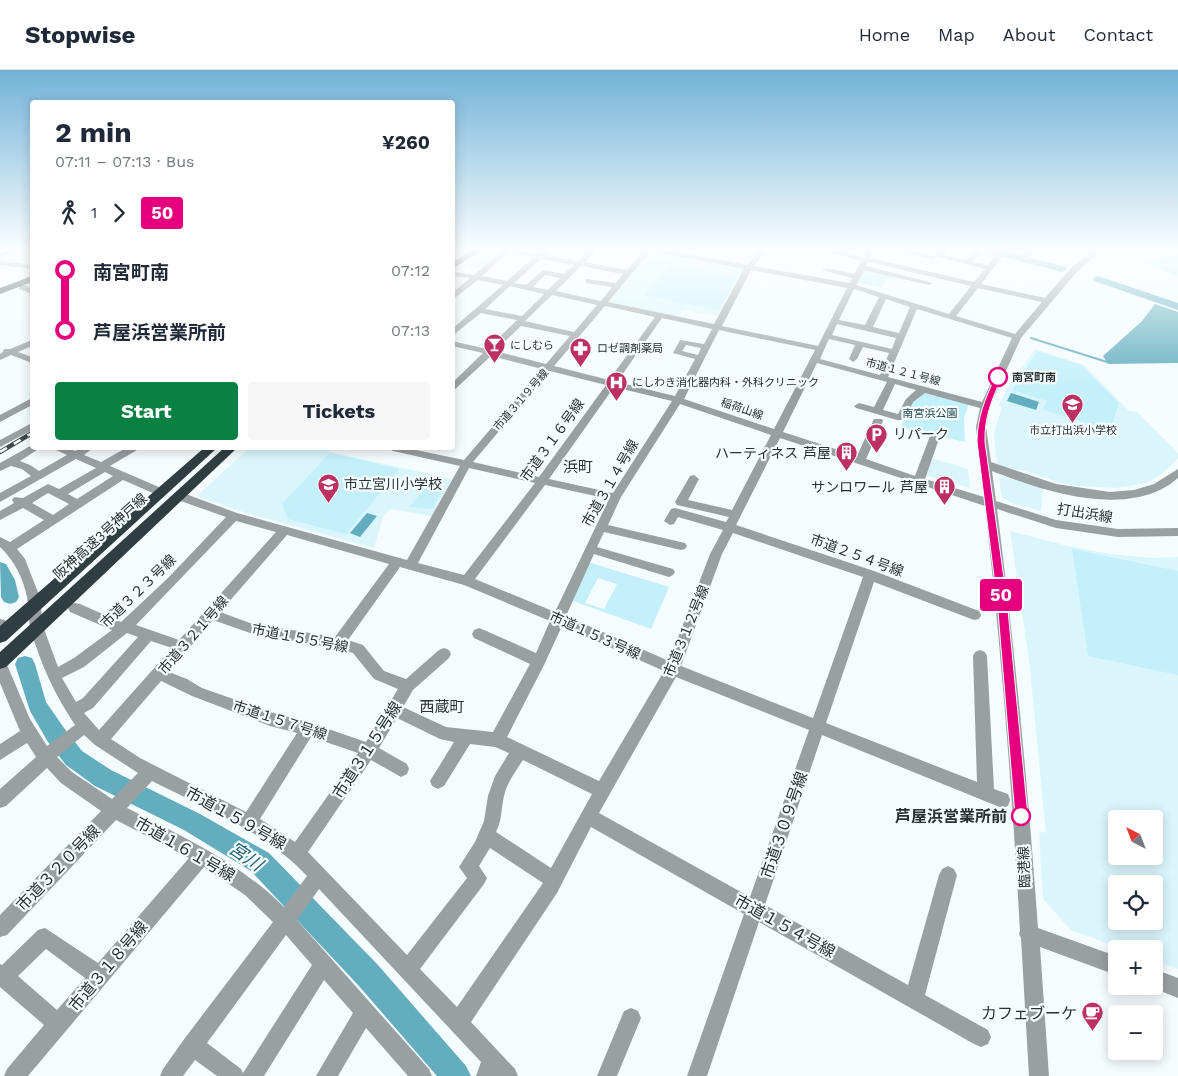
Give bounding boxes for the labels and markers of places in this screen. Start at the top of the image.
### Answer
bar icon: にしむら [482,333,506,364]
pharmacy icon: ロゼ調剤薬局 [569,336,593,367]
place label: にしむら [510,339,554,352]
place label: ロゼ調剤薬局 [597,342,663,355]
marker: 南宮町南 [988,367,1008,387]
hospital icon: にしわき消化器内科・外科クリニック [604,370,628,401]
place label: 南宮町南 [1012,371,1056,384]
place label: にしわき消化器内科・外科クリニック [632,376,819,389]
school or university icon: 市立打出浜小学校 [1061,392,1085,423]
parking icon: リパーク [865,422,889,453]
place label: 市立打出浜小学校 [1029,424,1117,437]
place label: リパーク [893,426,949,442]
building icon: ハーティネス 芦屋 [835,441,859,472]
place label: ハーティネス 芦屋 [715,445,831,461]
school or university icon: 市立宮川小学校 [316,472,340,503]
building icon: サンロワール 芦屋 [932,475,956,506]
place label: 市立宮川小学校 [344,476,442,492]
place label: サンロワール 芦屋 [811,479,928,495]
marker: 芦屋浜営業所前 [1011,806,1031,826]
place label: 芦屋浜営業所前 [895,807,1007,826]
cafe icon: カフェブーケ [1081,1001,1105,1032]
place label: カフェブーケ [981,1004,1077,1023]

